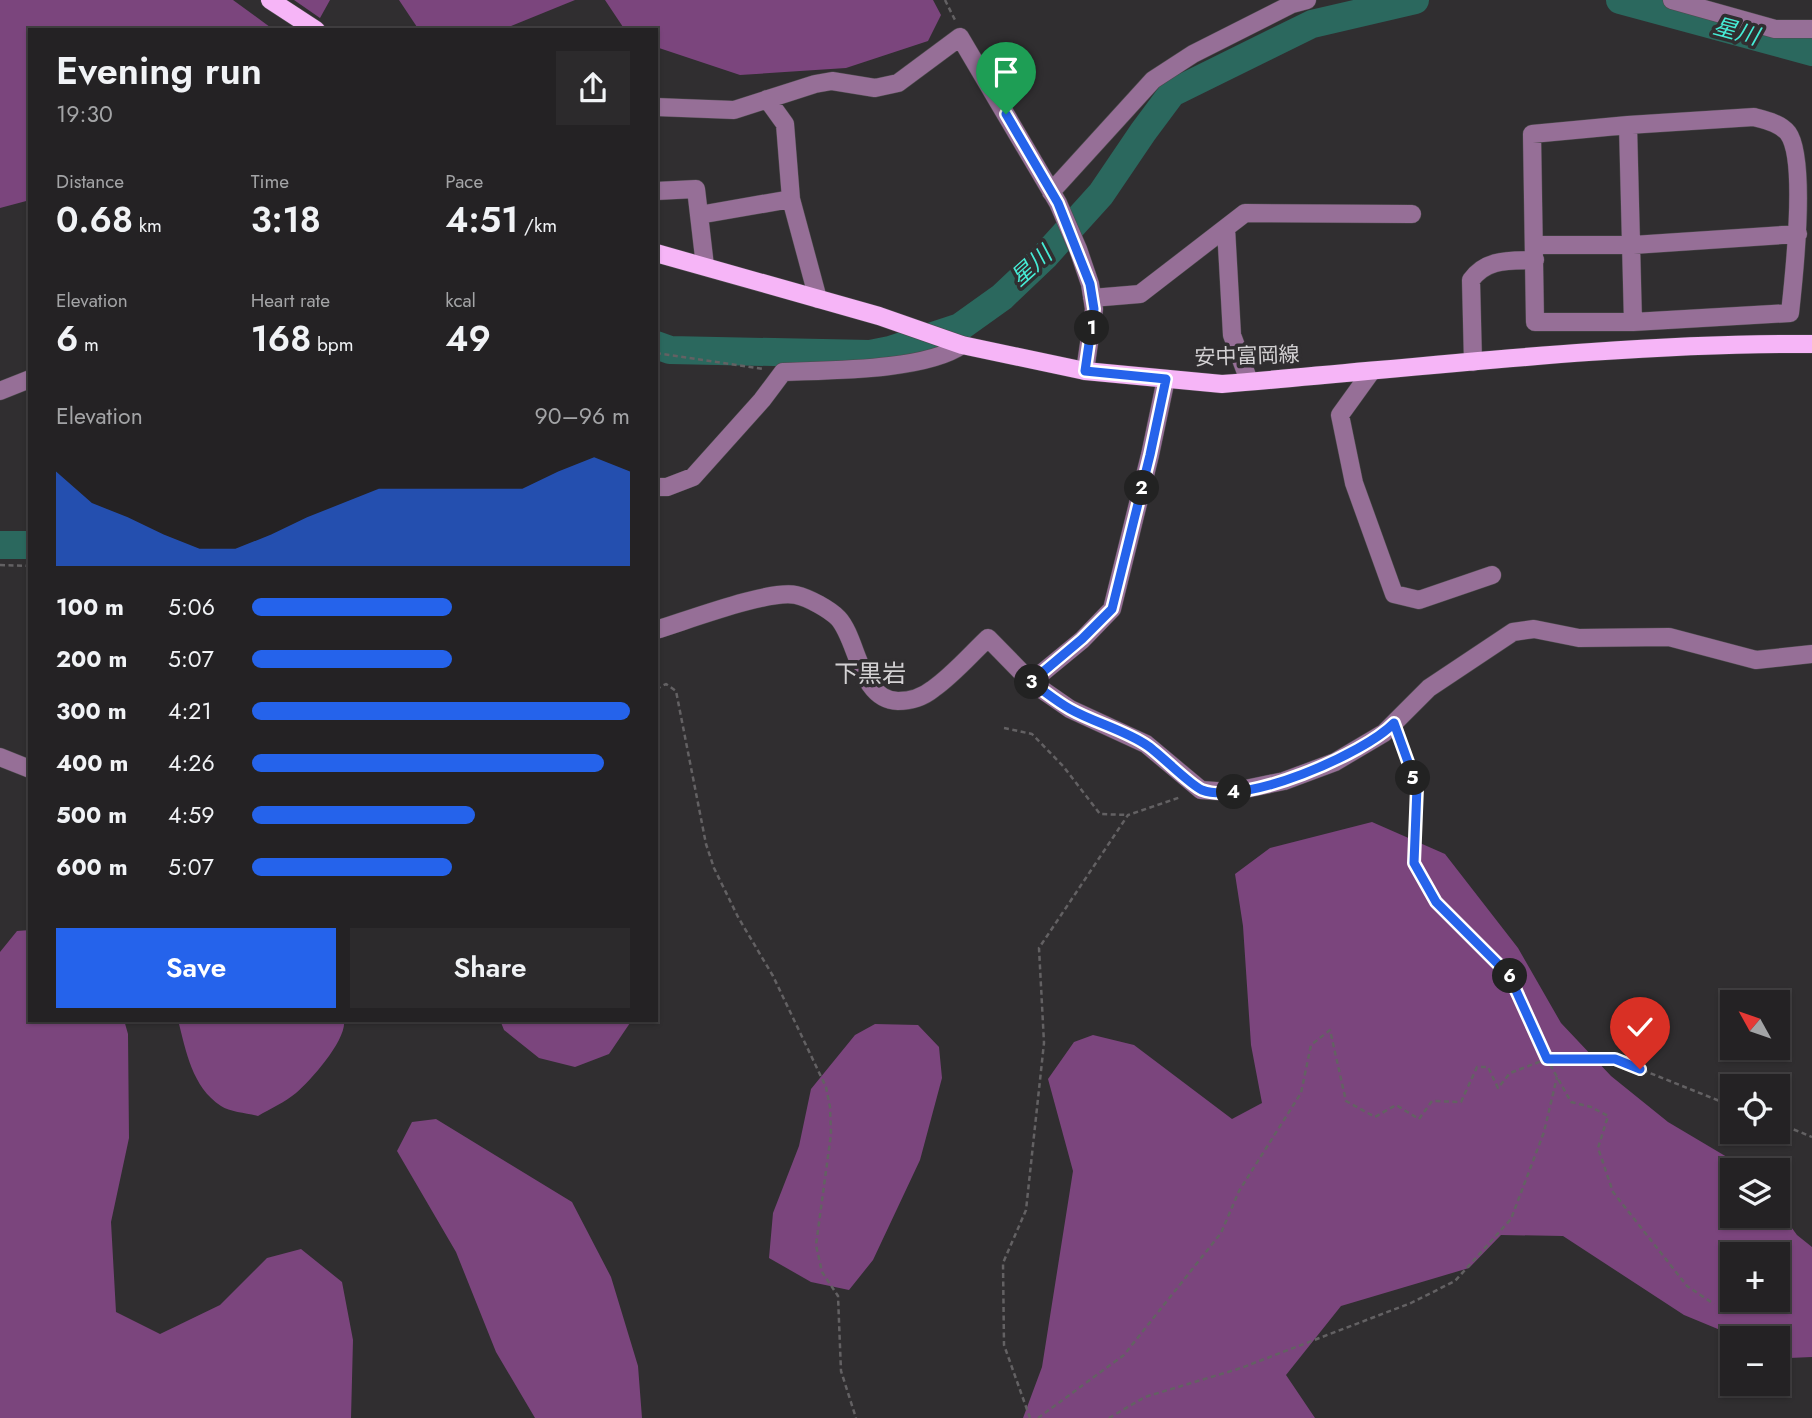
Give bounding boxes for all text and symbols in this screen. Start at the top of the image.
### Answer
water label: 星川 [1709,9,1766,54]
pin [976,42,1036,114]
text: Evening run [56,43,262,98]
button: share [556,51,630,125]
icon: arrive [987,53,1025,91]
text: 19:30 [56,97,113,131]
text: Distance [56,168,124,195]
text: Time [251,168,289,195]
text: Pace [445,168,483,195]
text: 0.68 [56,195,133,245]
text: 3:18 [251,195,321,245]
text: 4:51 [445,195,518,245]
text: km [133,212,162,239]
text: /km [518,212,557,239]
water label: 星川 [1003,236,1062,294]
text: Elevation [56,287,128,314]
text: Heart rate [251,287,330,314]
text: kcal [445,287,476,314]
pin: 1 [1074,310,1110,346]
text: 6 [56,314,78,364]
text: 168 [251,314,311,364]
text: 49 [445,314,491,364]
text: 1 [1087,314,1096,341]
text: m [78,331,99,358]
text: bpm [311,331,354,358]
street label: 安中富岡線 [1194,339,1300,373]
text: Elevation [56,399,143,433]
text: 90–96 m [535,399,630,433]
pin: 2 [1124,470,1160,505]
text: 2 [1135,474,1148,501]
text: 100 m [56,590,124,624]
text: 5:06 [168,590,215,624]
text: 200 m [56,642,127,676]
text: 5:07 [168,642,214,676]
district label: 下黒岩 [834,656,906,691]
pin: 3 [1014,664,1050,700]
text: 3 [1026,668,1037,695]
text: 300 m [56,694,127,728]
text: 4:21 [168,694,212,728]
text: 400 m [56,746,128,780]
text: 4:26 [168,746,215,780]
pin: 5 [1396,760,1430,796]
text: 5 [1406,764,1419,791]
pin: 4 [1216,774,1252,810]
text: 4 [1227,778,1240,805]
text: 500 m [56,798,127,832]
text: 4:59 [168,798,215,832]
text: 600 m [56,850,128,884]
text: 5:07 [168,850,214,884]
button: Save [56,928,336,1008]
button: Share [350,928,630,1008]
pin: 6 [1492,958,1528,993]
text: 6 [1503,962,1516,989]
north arrow [1720,990,1790,1060]
map controls [1720,990,1790,1396]
pin [1610,997,1670,1069]
icon: check [1621,1008,1659,1046]
button: locate [1720,1074,1790,1144]
button: layers [1720,1158,1790,1228]
button: + [1720,1242,1790,1312]
button: − [1720,1326,1790,1396]

